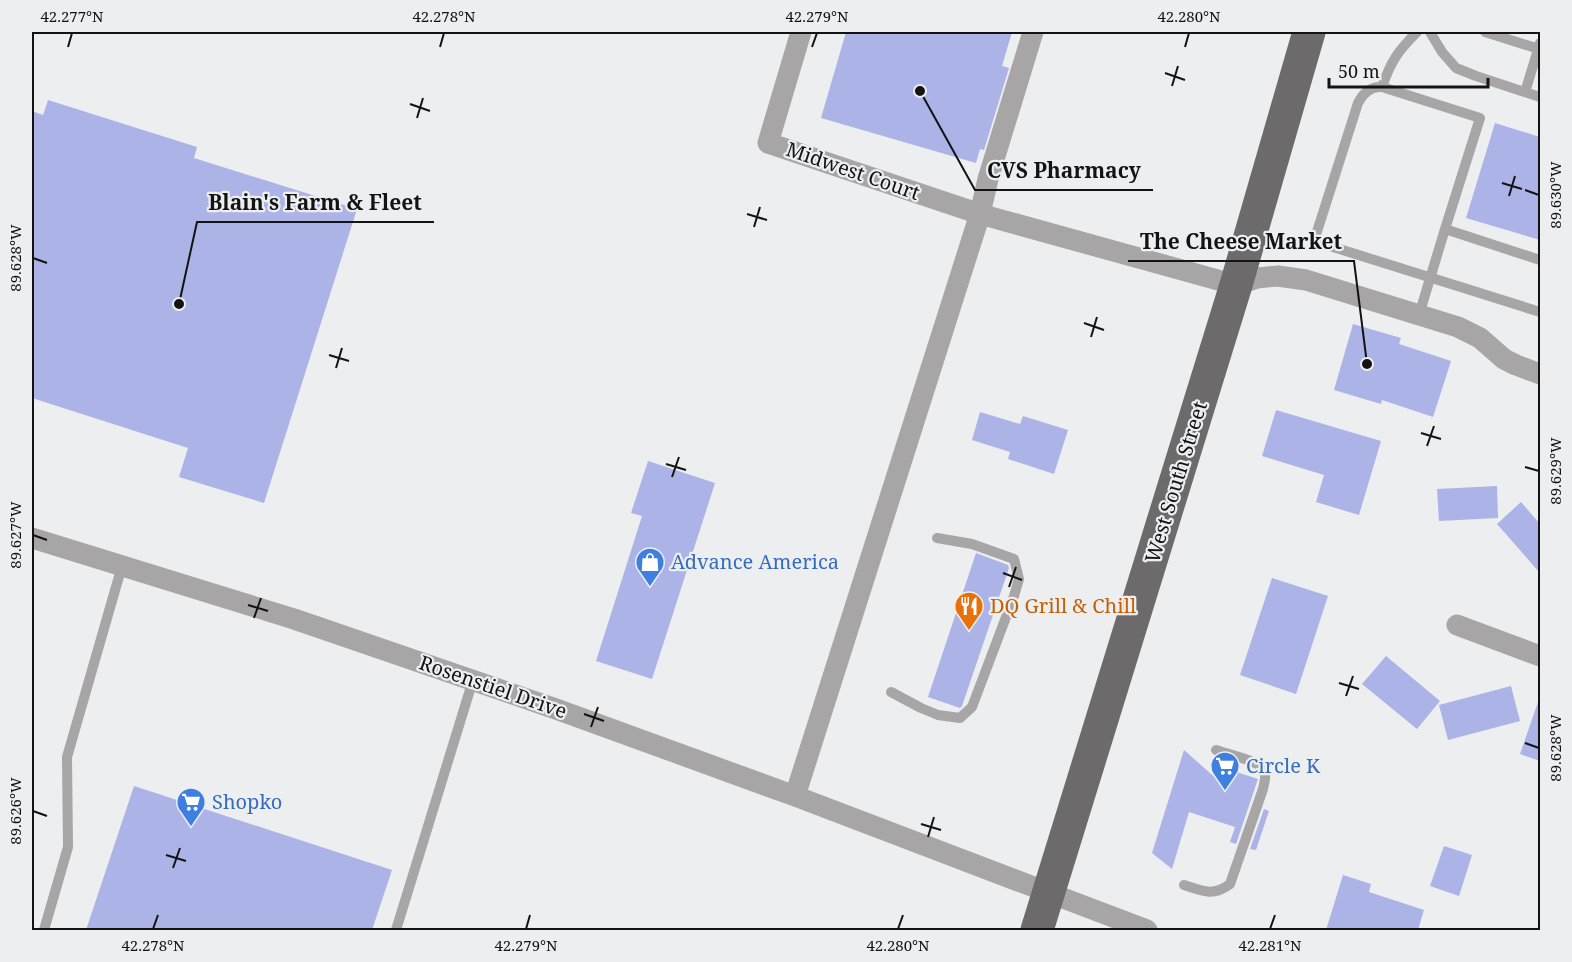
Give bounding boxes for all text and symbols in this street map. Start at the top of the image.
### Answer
text: 42.277°N [40,6,104,26]
text: 42.278°N [412,6,476,26]
text: 42.279°N [785,6,849,26]
text: 42.280°N [1157,6,1221,26]
scale bar [1329,51,1488,89]
text: 50 m [1338,59,1380,83]
street label: Midwest Court [783,135,924,206]
callout: CVS Pharmacy [975,151,1153,190]
text: CVS Pharmacy [987,156,1142,184]
text: 89.630°W [1545,161,1565,229]
callout: Blain's Farm & Fleet [197,183,434,222]
text: Blain's Farm & Fleet [208,188,422,216]
callout: The Cheese Market [1128,222,1354,261]
text: 89.628°W [5,224,25,292]
text: The Cheese Market [1140,227,1342,255]
street label: West South Street [1138,398,1213,566]
text: 89.629°W [1545,437,1565,505]
text: 89.627°W [5,501,25,569]
shop icon: Advance America [634,546,666,588]
place label: Advance America [671,548,839,575]
restaurant icon: DQ Grill & Chill [953,590,985,632]
place label: DQ Grill & Chill [990,592,1136,619]
street label: Rosenstiel Drive [416,649,571,724]
text: 89.628°W [1545,714,1565,782]
supermarket icon: Circle K [1209,750,1241,792]
place label: Circle K [1246,752,1321,779]
text: 89.626°W [5,777,25,845]
supermarket icon: Shopko [175,786,207,828]
place label: Shopko [212,788,282,815]
text: 42.278°N [121,935,185,955]
text: 42.279°N [494,935,558,955]
text: 42.280°N [866,935,930,955]
text: 42.281°N [1238,935,1302,955]

